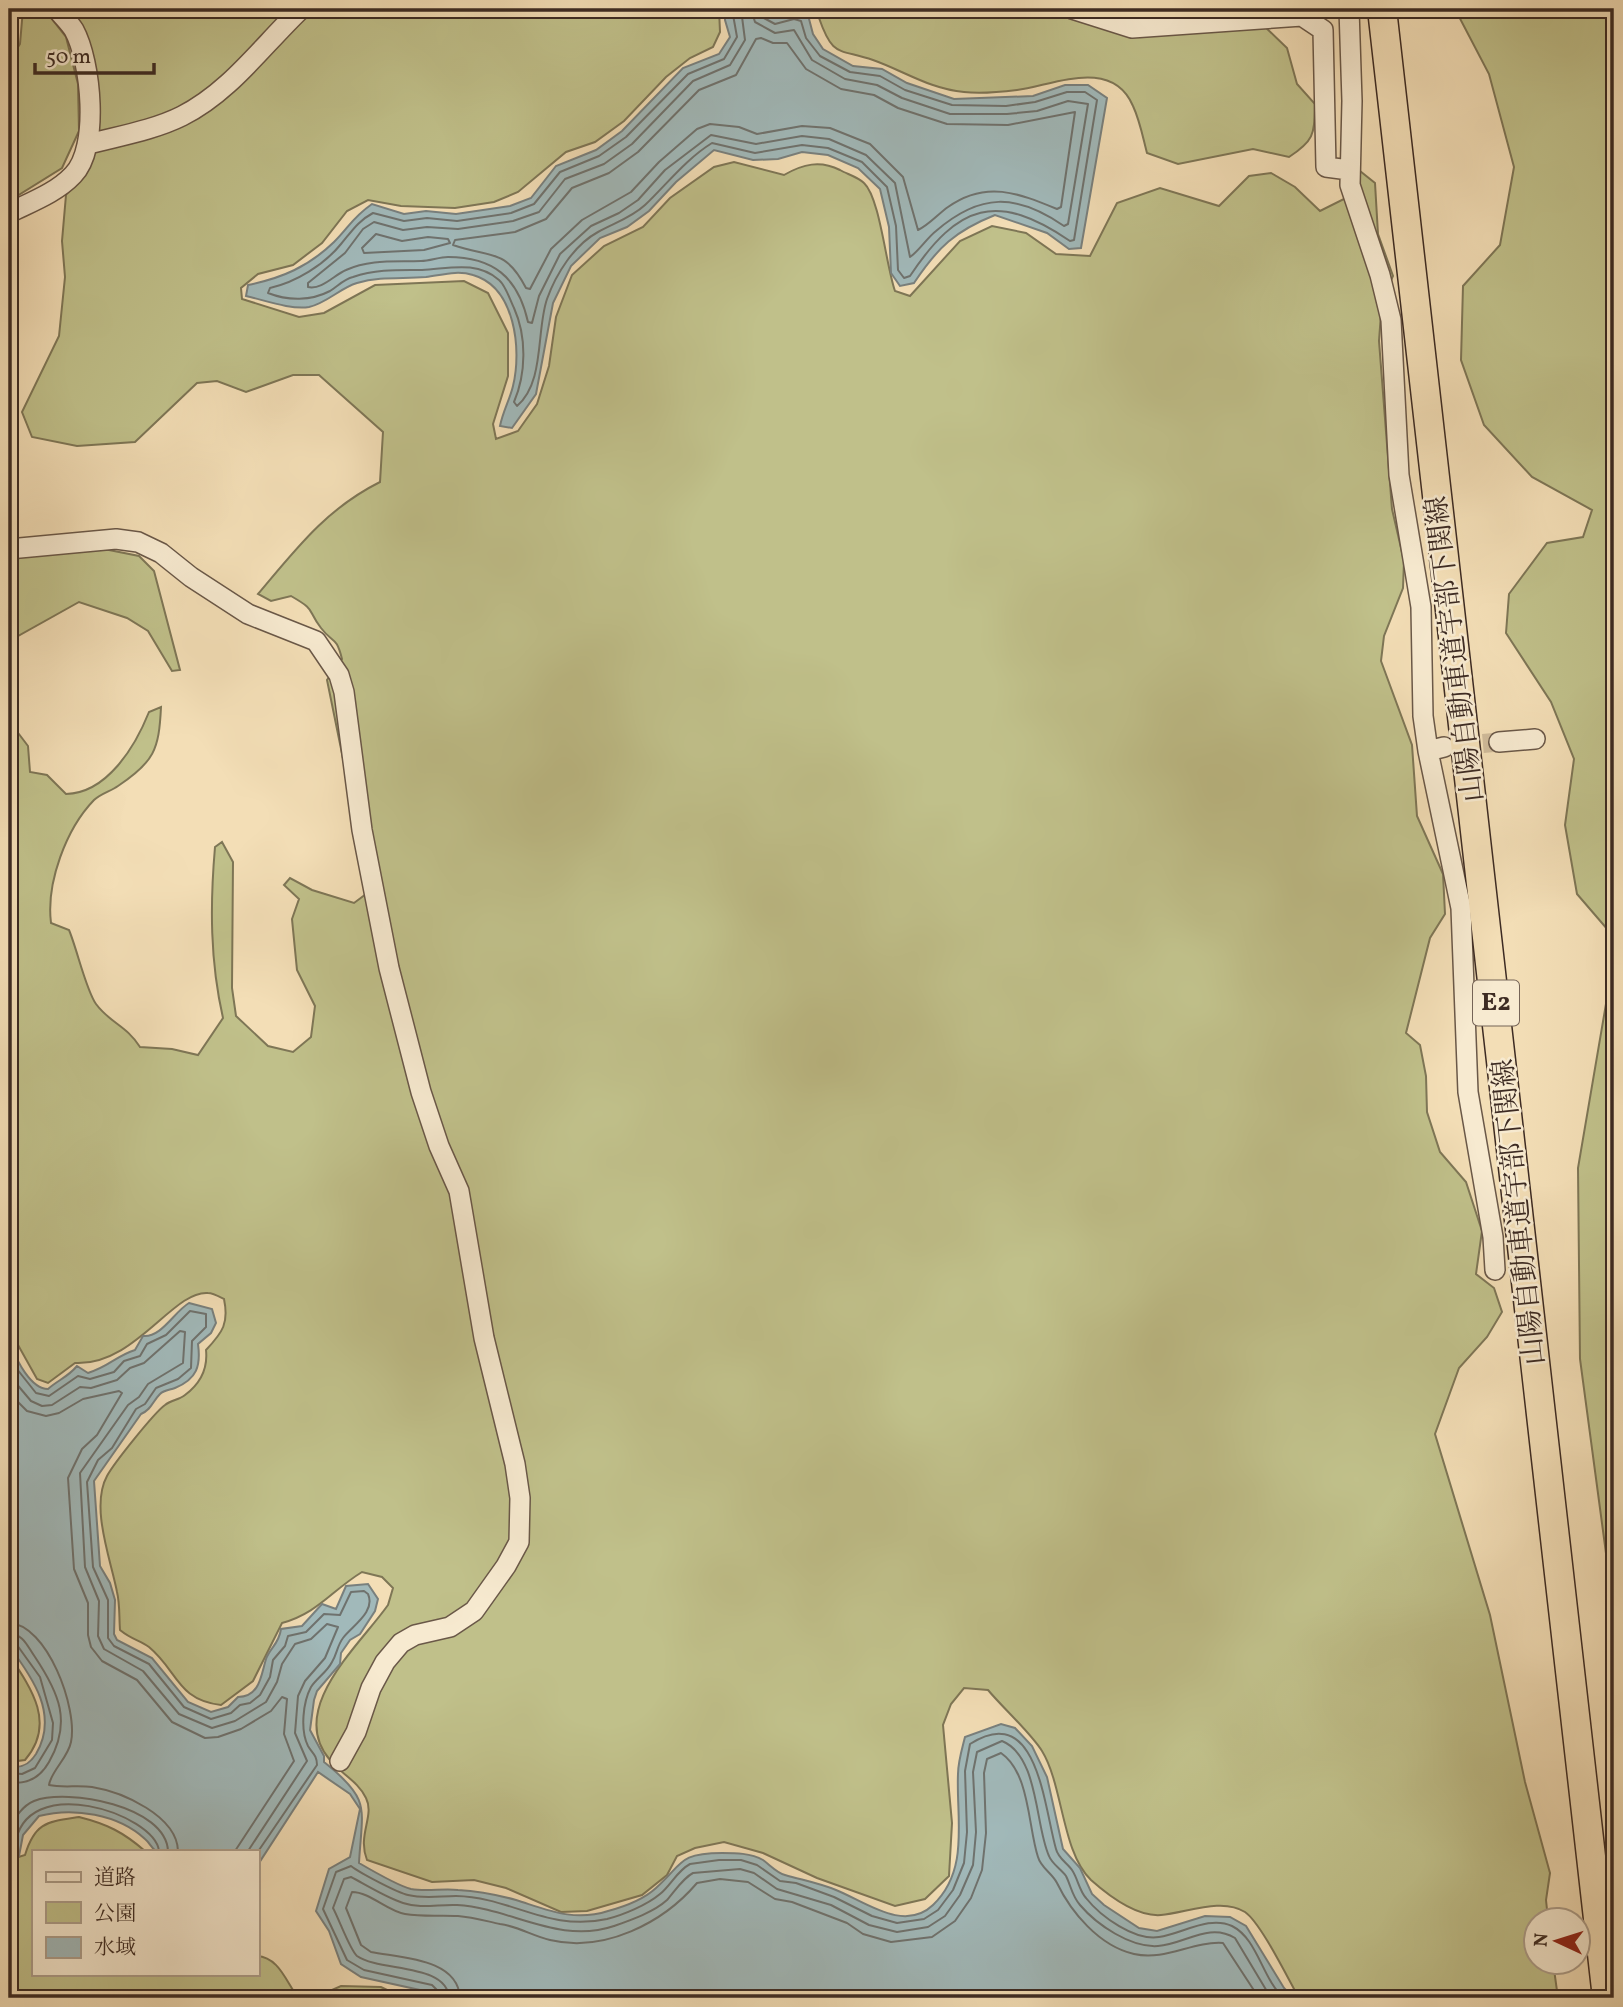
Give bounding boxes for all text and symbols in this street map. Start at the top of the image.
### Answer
scale bar [35,32,154,76]
text: 50 m [46,43,91,72]
street label: 山陽自動車道宇部下関線 [1418,494,1494,804]
road number: E2 [1473,980,1519,1026]
street label: 山陽自動車道宇部下関線 [1485,1057,1555,1367]
legend [32,1850,259,1976]
text: 道路 [94,1864,136,1893]
text: 公園 [94,1900,136,1929]
north arrow [1522,1906,1592,1976]
text: N [1529,1932,1556,1948]
text: 水域 [94,1934,136,1963]

